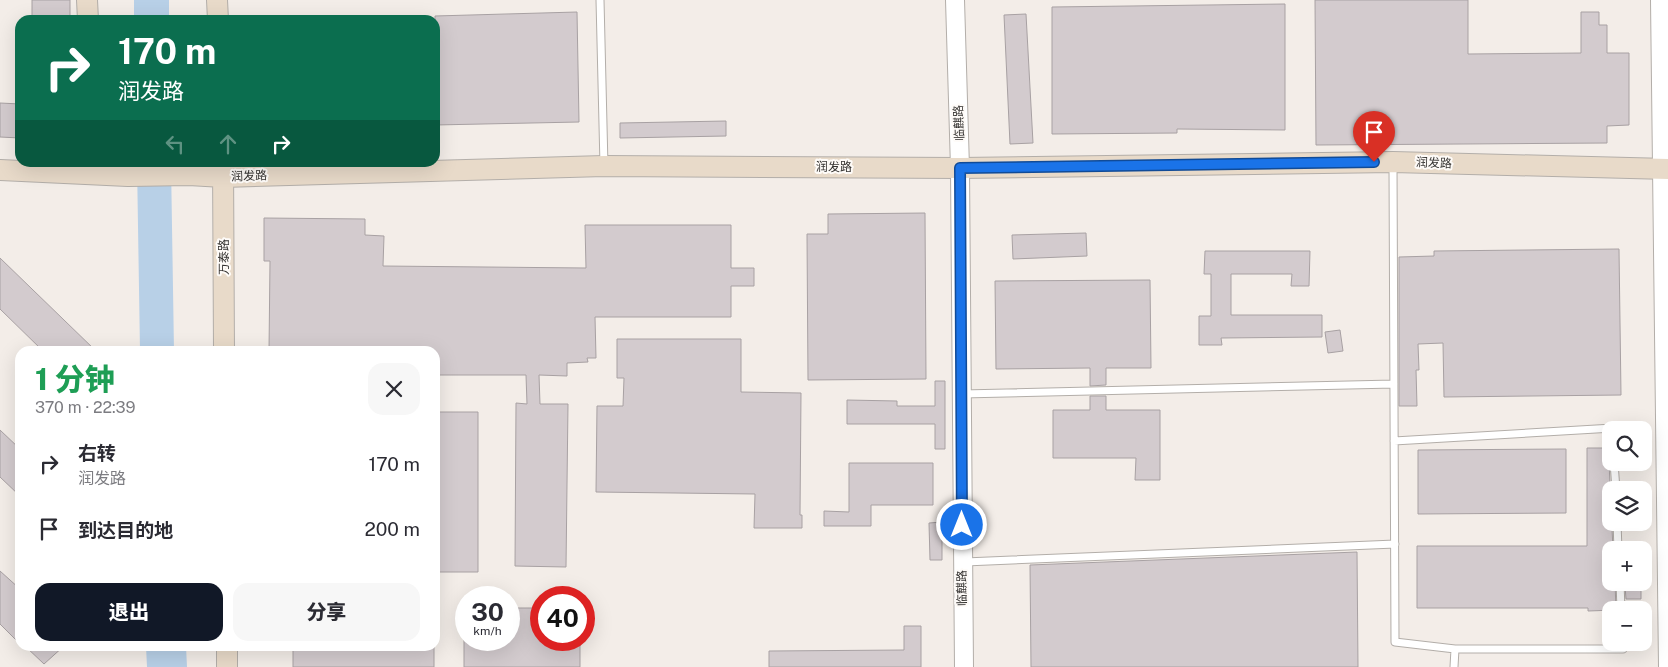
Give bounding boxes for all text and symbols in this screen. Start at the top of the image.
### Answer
text: 170 m [118,31,216,72]
icon: right [35,35,100,100]
text: 润发路 [118,78,184,104]
street label: 临麒路 [951,105,967,141]
pin [1353,111,1395,162]
icon: arrive [1360,118,1388,146]
icon: left [161,130,189,158]
icon: ahead [214,130,242,158]
icon: right [267,130,295,158]
street label: 润发路 [1416,155,1452,171]
street label: 润发路 [816,160,852,174]
street label: 润发路 [231,168,267,184]
street label: 万泰路 [217,239,231,275]
text: 1 分钟 [35,361,115,397]
button: close [368,363,420,415]
text: 370 m · 22:39 [35,398,136,417]
map controls [1602,421,1652,651]
button: search [1602,421,1652,471]
text: 右转 [78,442,116,464]
icon: right [35,450,63,478]
text: 170 m [369,453,420,475]
text: 润发路 [78,469,126,488]
button: layers [1602,481,1652,531]
position arrow [935,498,987,550]
icon: arrive [35,515,63,543]
text: 200 m [364,518,420,540]
text: 到达目的地 [78,519,173,541]
button: + [1602,541,1652,591]
street label: 临麒路 [955,570,969,606]
button: 退出 [35,583,223,641]
button: 分享 [233,583,420,641]
speed limit sign: 40 [530,586,595,651]
text: 30 [471,597,504,627]
button: − [1602,601,1652,651]
text: km/h [473,624,502,638]

